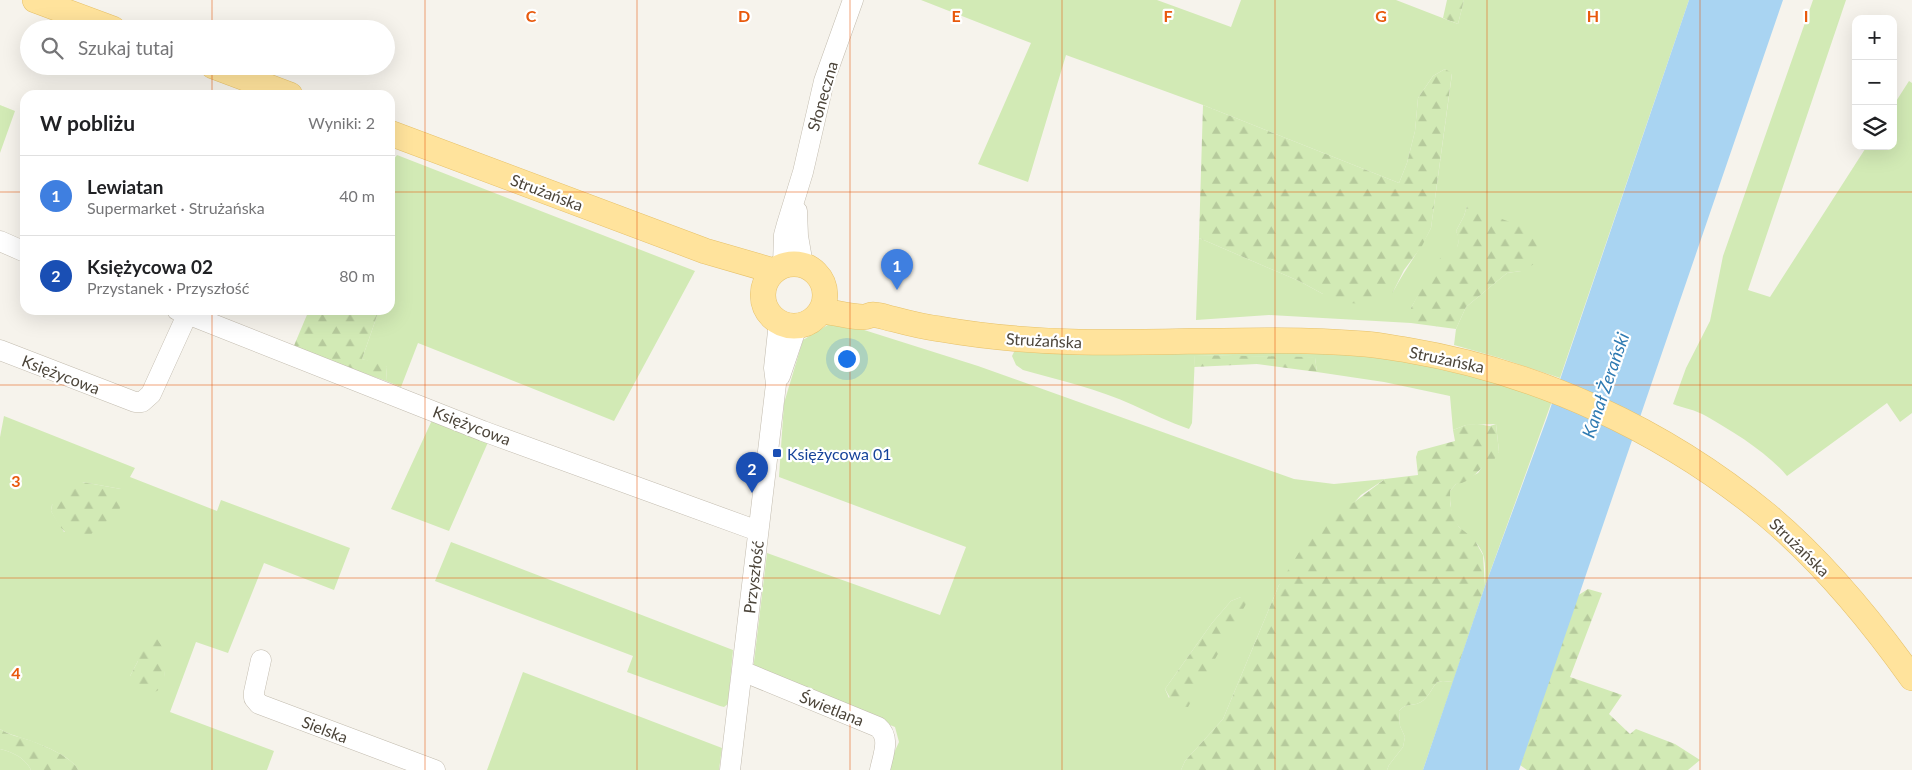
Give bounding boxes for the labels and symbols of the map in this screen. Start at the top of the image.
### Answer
text: C [526,6,537,25]
text: D [738,6,750,25]
text: E [951,6,961,25]
text: F [1163,6,1173,25]
text: G [1375,6,1387,25]
text: H [1587,6,1599,25]
text: I [1804,6,1808,25]
street label: Słoneczna [803,59,841,133]
street label: Strużańska [508,170,586,214]
pin: 1 [881,249,913,290]
street label: Strużańska [1006,329,1082,351]
water label: Kanał Żerański [1577,329,1633,441]
street label: Strużańska [1408,342,1486,376]
your location [834,346,860,372]
street label: Księżycowa [19,350,103,398]
street label: Księżycowa [430,401,514,449]
place label: Księżycowa 01 [787,444,892,463]
marker: Księżycowa 01 [771,447,783,459]
pin: 2 [736,452,768,493]
text: 3 [11,471,21,490]
street label: Strużańska [1766,514,1834,580]
street label: Przyszłość [739,539,767,615]
text: 4 [11,663,21,682]
street label: Świetlana [797,687,867,729]
street label: Sielska [299,712,351,746]

